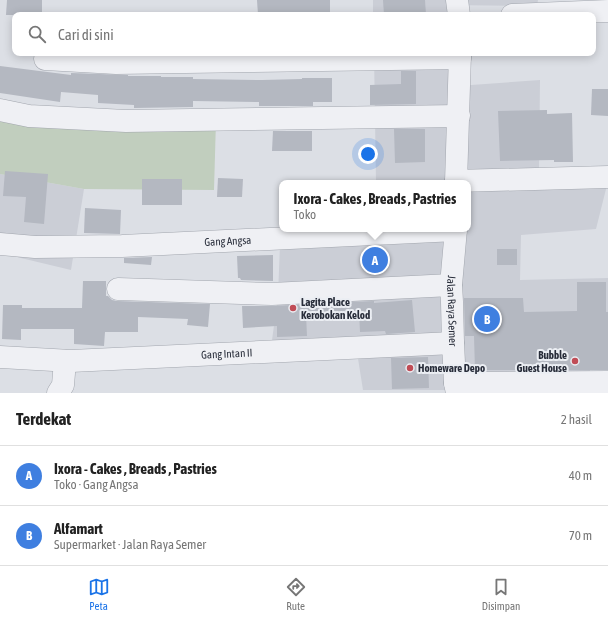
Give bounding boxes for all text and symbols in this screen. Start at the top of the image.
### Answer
search box [12,12,596,56]
icon: search [26,23,48,45]
text: Cari di sini [58,26,114,43]
your location [358,144,378,164]
popup [279,180,471,232]
text: Ixora - Cakes , Breads , Pastries [294,190,456,207]
text: Toko [294,207,316,222]
street label: Gang Angsa [204,234,252,248]
pin: A [362,245,388,275]
street label: Jalan Raya Semer [445,275,459,347]
place label: Lagita Place Kerobokan Kelod [301,296,370,321]
marker: Lagita Place Kerobokan Kelod [288,303,298,313]
pin: B [474,304,500,334]
street label: Gang Intan II [201,346,253,361]
place label: Bubble Guest House [517,349,567,374]
marker: Bubble Guest House [570,356,580,366]
place label: Homeware Depo [418,362,485,374]
marker: Homeware Depo [405,363,415,373]
text: Terdekat [16,409,71,429]
text: 2 hasil [561,412,592,427]
text: Ixora - Cakes , Breads , Pastries [54,460,217,477]
text: A [26,468,32,483]
text: 40 m [569,468,592,483]
text: Toko · Gang Angsa [54,477,138,492]
text: Alfamart [54,520,103,537]
text: B [26,528,32,543]
text: 70 m [569,528,592,543]
text: Supermarket · Jalan Raya Semer [54,537,206,552]
tab: Peta [88,576,110,612]
tab: Rute [285,576,307,612]
tab: Disimpan [482,576,520,612]

